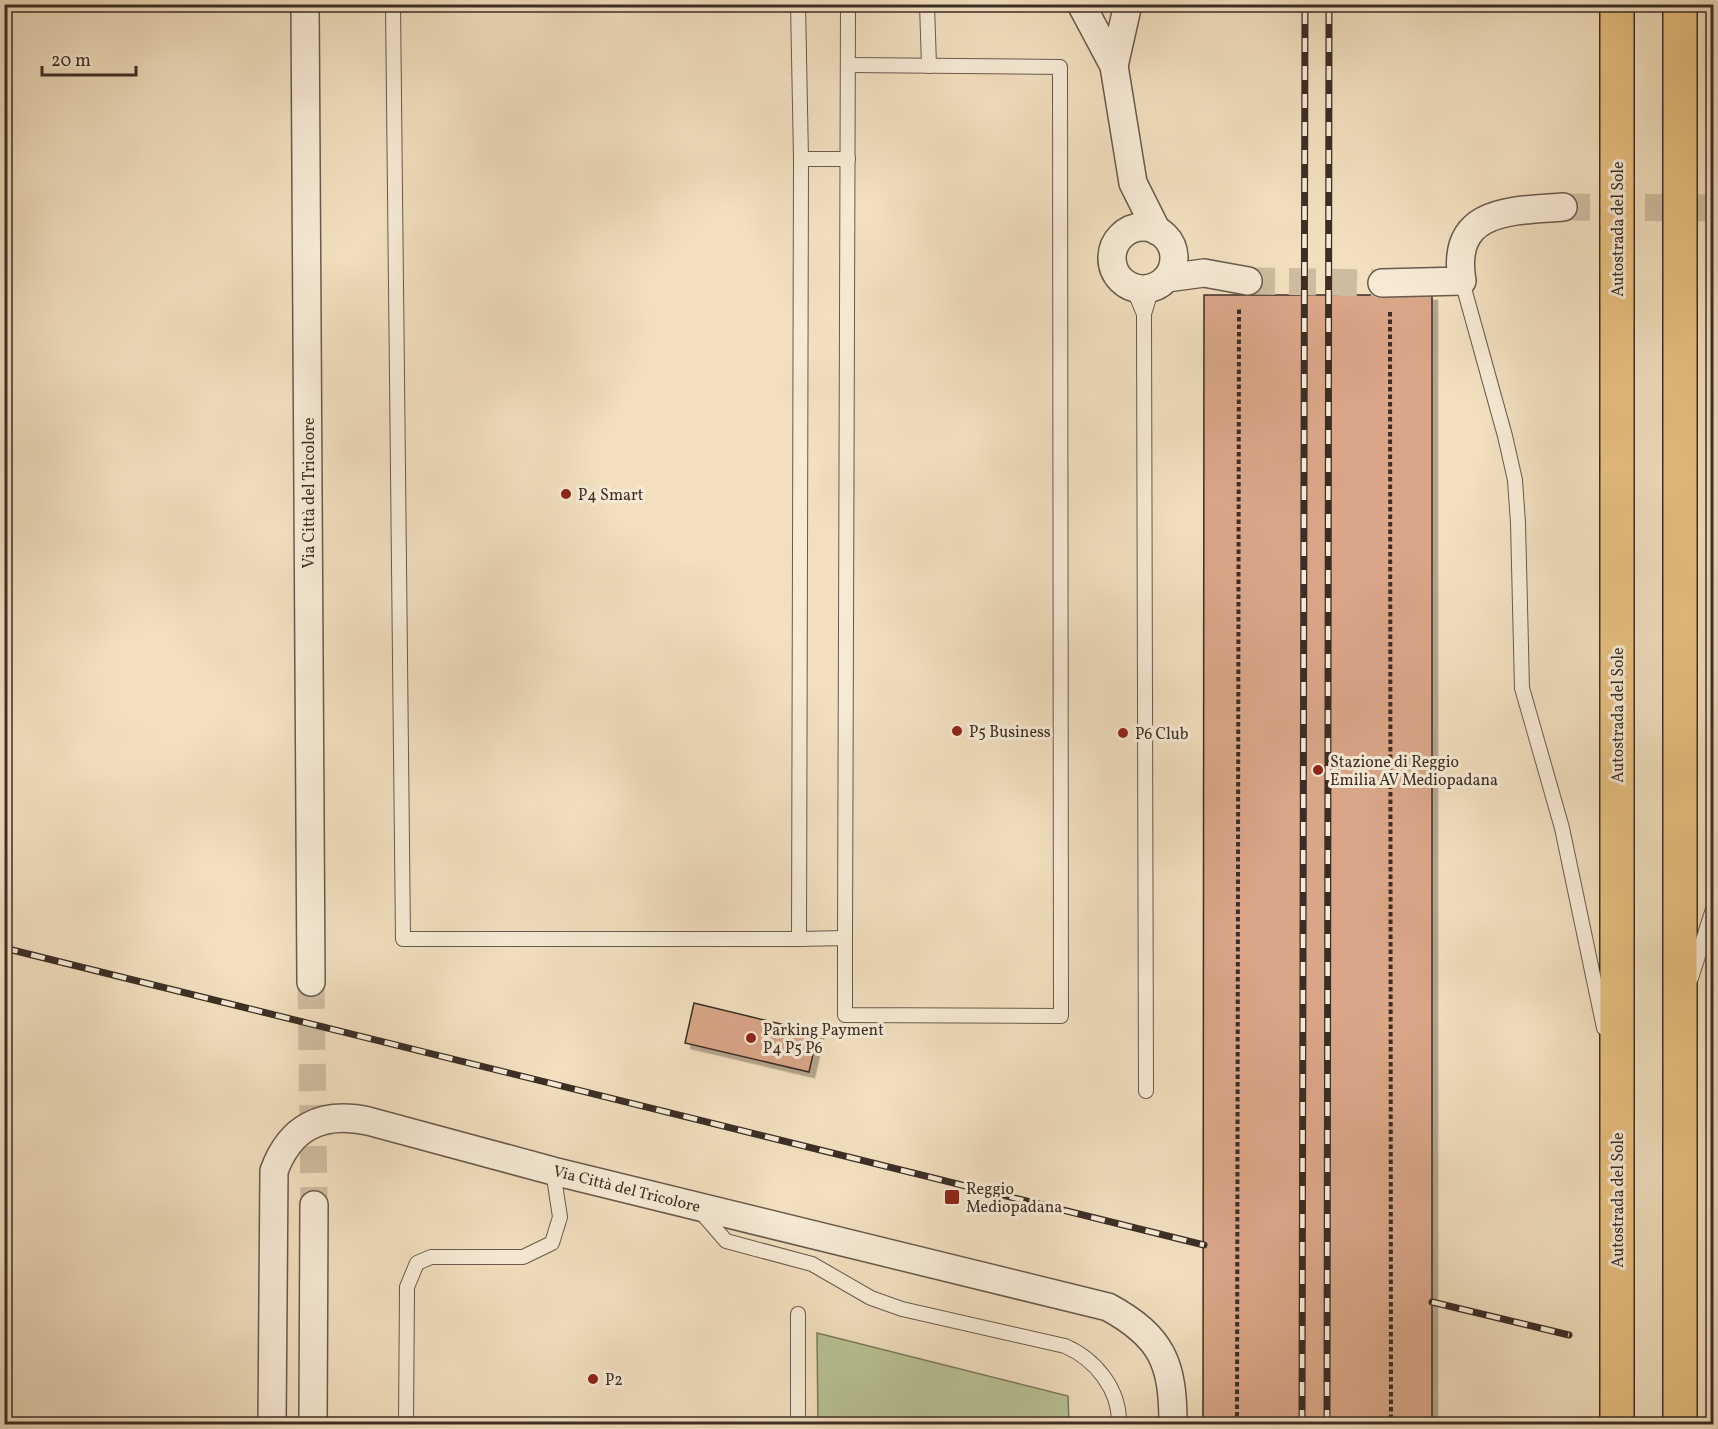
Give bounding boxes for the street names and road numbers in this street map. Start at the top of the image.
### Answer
street label: Autostrada del Sole [1608,161,1630,297]
street label: Via Città del Tricolore [299,417,321,569]
street label: Autostrada del Sole [1608,647,1630,783]
street label: Autostrada del Sole [1608,1132,1630,1268]
street label: Via Città del Tricolore [551,1161,702,1219]

